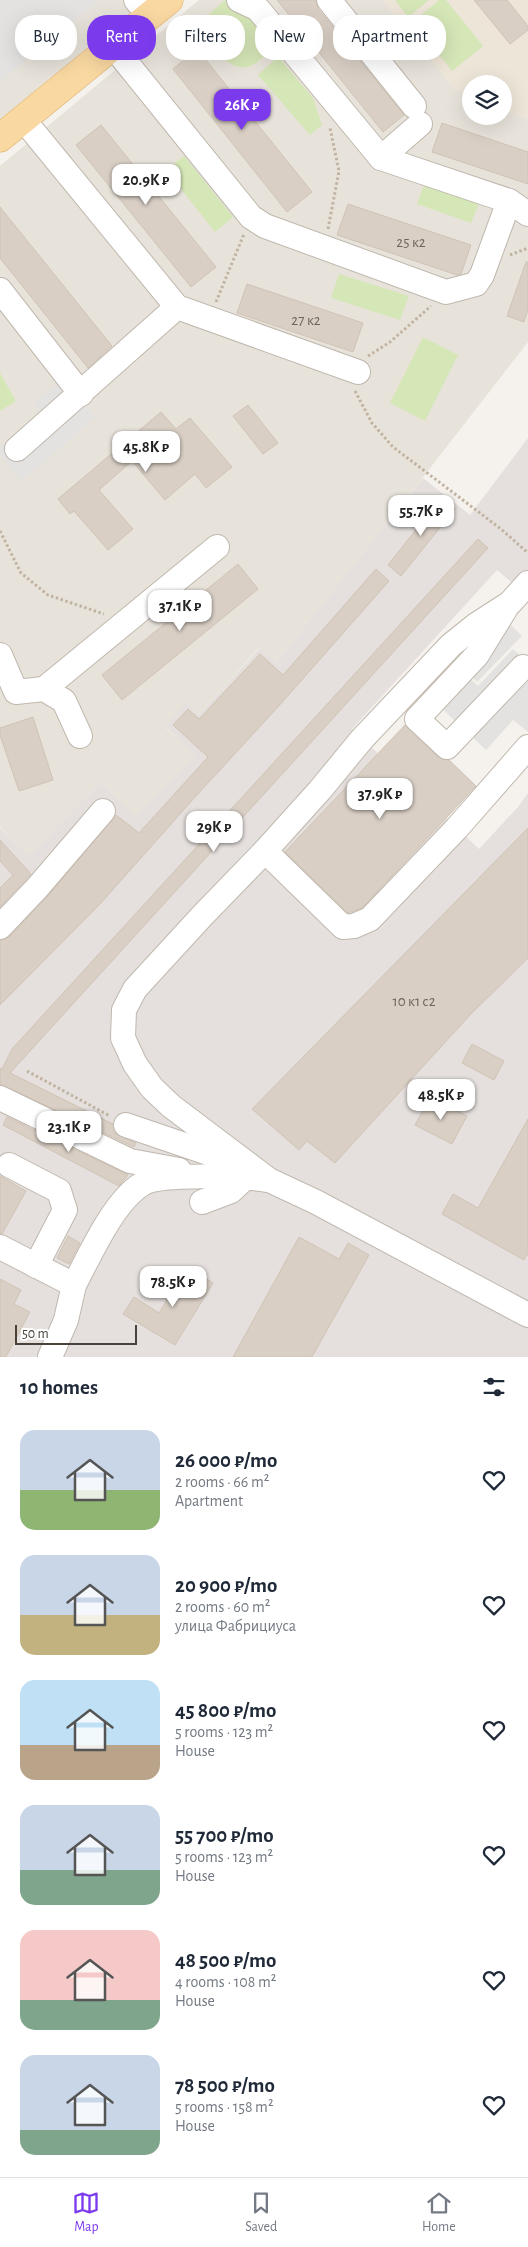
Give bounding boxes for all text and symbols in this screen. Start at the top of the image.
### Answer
chip: Buy [15,15,77,60]
chip: Rent [87,15,156,60]
chip: Filters [166,15,245,60]
chip: New [255,15,323,60]
chip: Apartment [333,15,446,60]
map controls [462,75,512,125]
button: layers [462,75,512,125]
pin: 26K ₽ [207,88,277,131]
text: 26K ₽ [225,97,259,113]
pin: 20.9K ₽ [100,164,192,206]
text: 20.9K ₽ [123,172,169,188]
house number: 25 к2 [396,235,426,250]
house number: 27 к2 [291,313,321,328]
pin: 45.8K ₽ [100,430,192,473]
text: 45.8K ₽ [123,439,169,455]
pin: 55.7K ₽ [375,494,467,537]
text: 55.7K ₽ [399,503,443,519]
pin: 37.1K ₽ [134,590,226,632]
text: 37.1K ₽ [159,598,201,614]
pin: 37.9K ₽ [334,778,426,820]
text: 37.9K ₽ [358,786,402,802]
pin: 29K ₽ [179,810,249,853]
text: 29K ₽ [197,819,231,835]
house number: 10 к1 с2 [393,994,436,1009]
pin: 48.5K ₽ [395,1078,487,1121]
text: 48.5K ₽ [418,1087,464,1103]
pin: 23.1K ₽ [23,1110,115,1153]
text: 23.1K ₽ [47,1119,91,1135]
pin: 78.5K ₽ [127,1266,219,1308]
text: 78.5K ₽ [151,1274,195,1290]
scale bar [15,1322,138,1345]
text: 50 m [22,1327,49,1341]
icon: filters [480,1373,508,1401]
text: 10 homes [20,1377,98,1398]
icon: home [60,1450,120,1510]
text: 26 000 ₽/mo [175,1450,277,1471]
icon: heart [480,1466,508,1494]
text: 2 rooms · 66 m² [175,1474,269,1490]
text: Apartment [175,1493,243,1509]
icon: home [60,1575,120,1635]
text: 20 900 ₽/mo [175,1575,277,1596]
icon: heart [480,1591,508,1619]
text: 2 rooms · 60 m² [175,1599,270,1615]
text: улица Фабрициуса [175,1618,296,1634]
icon: home [60,1700,120,1760]
text: 45 800 ₽/mo [175,1700,276,1721]
icon: heart [480,1716,508,1744]
text: 5 rooms · 123 m² [175,1724,273,1740]
text: House [175,1743,215,1759]
icon: home [60,1825,120,1885]
text: 55 700 ₽/mo [175,1825,274,1846]
icon: heart [480,1841,508,1869]
text: 5 rooms · 123 m² [175,1849,273,1865]
text: House [175,1868,215,1884]
icon: home [60,1950,120,2010]
text: 48 500 ₽/mo [175,1950,276,1971]
icon: heart [480,1966,508,1994]
text: 4 rooms · 108 m² [175,1974,276,1990]
text: House [175,1993,215,2009]
icon: home [60,2075,120,2135]
text: 78 500 ₽/mo [175,2075,275,2096]
icon: heart [480,2091,508,2119]
text: 5 rooms · 158 m² [175,2099,274,2115]
text: House [175,2118,215,2134]
tab: Map [72,2189,100,2236]
tab: Saved [245,2189,277,2236]
tab: Home [422,2189,456,2236]

